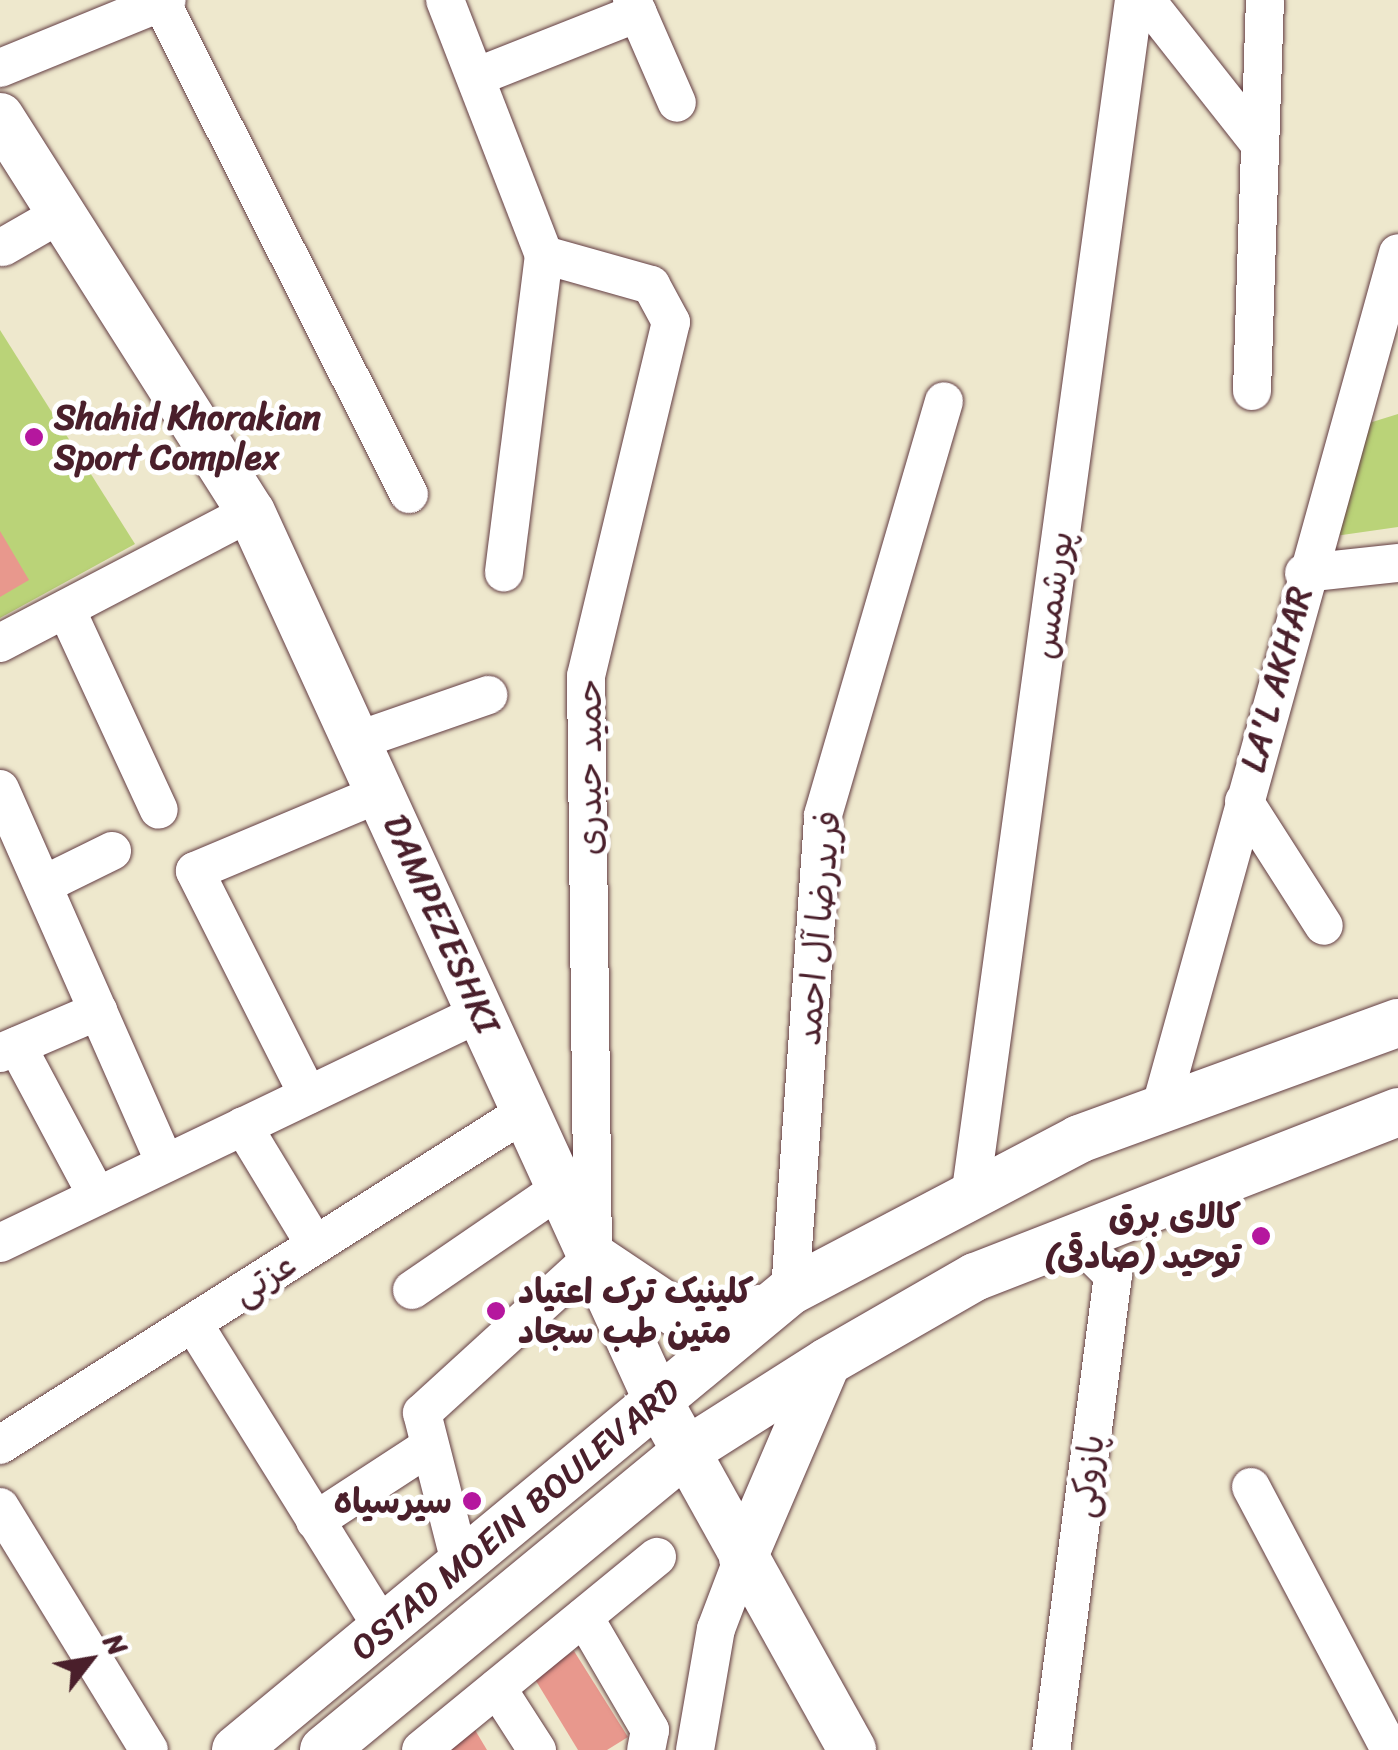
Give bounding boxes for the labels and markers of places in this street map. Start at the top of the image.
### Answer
place label: Shahid Khorakian Sport Complex [54,396,321,478]
marker: Shahid Khorakian Sport Complex [23,426,45,448]
place label: کالای برق توحید (صادقی) [1045,1195,1241,1277]
marker: کالای برق توحید (صادقی) [1250,1225,1272,1247]
place label: کلینیک ترک اعتیاد متین طب سجاد [518,1270,754,1352]
marker: کلینیک ترک اعتیاد متین طب سجاد [483,1298,509,1324]
place label: سیرسیاه [333,1480,452,1522]
marker: سیرسیاه [461,1490,483,1512]

